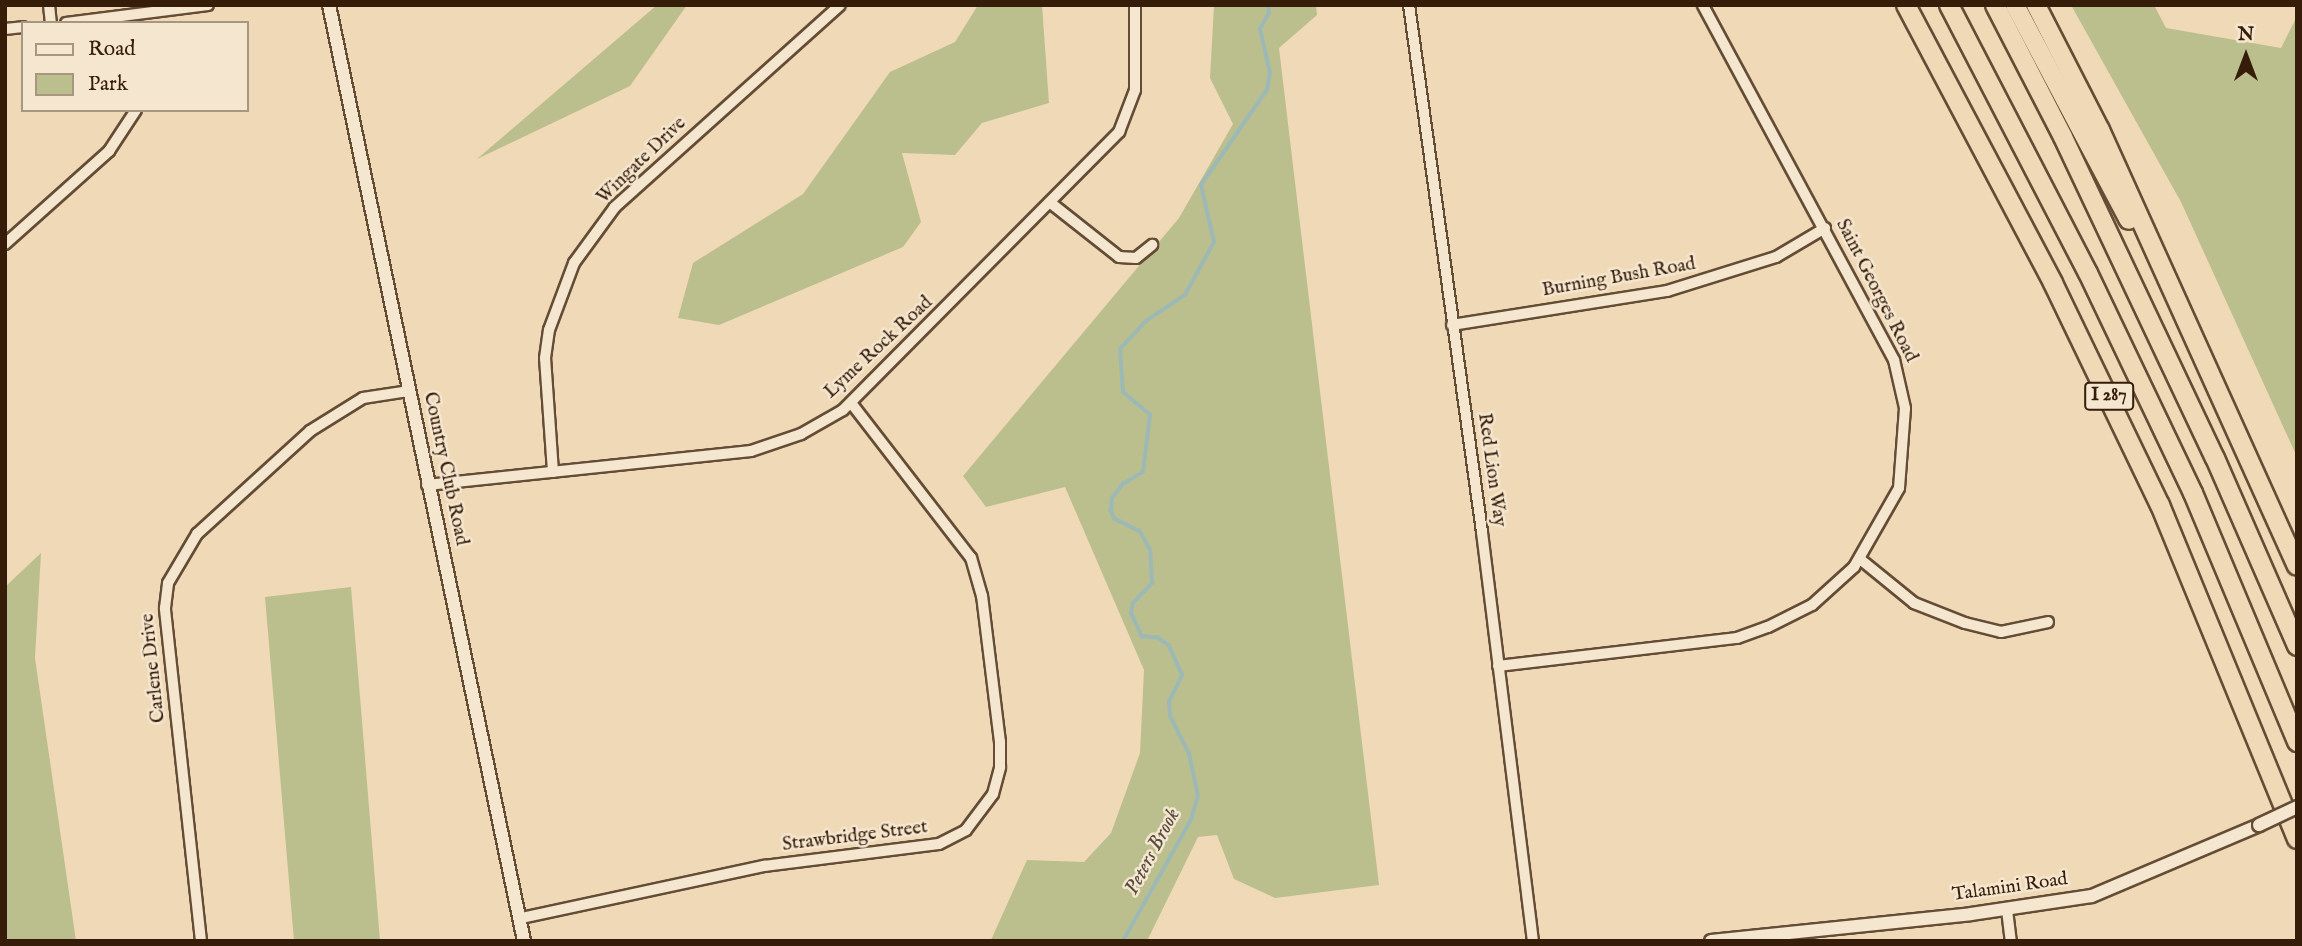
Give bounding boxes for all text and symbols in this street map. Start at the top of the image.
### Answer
legend [21,21,248,112]
north arrow [2211,21,2281,91]
text: N [2238,23,2254,47]
text: Road [88,36,135,63]
text: Park [88,71,128,98]
street label: Wingate Drive [593,113,691,209]
street label: Saint Georges Road [1830,216,1922,366]
street label: Burning Bush Road [1540,253,1698,303]
street label: Lyme Rock Road [820,292,938,404]
road number: I 287 [2083,382,2135,410]
street label: Country Club Road [418,390,472,548]
street label: Red Lion Way [1472,412,1510,528]
street label: Carlene Drive [137,612,171,724]
water label: Peters Brook [1120,805,1186,899]
street label: Strawbridge Street [781,817,929,857]
street label: Talamini Road [1951,869,2069,907]

